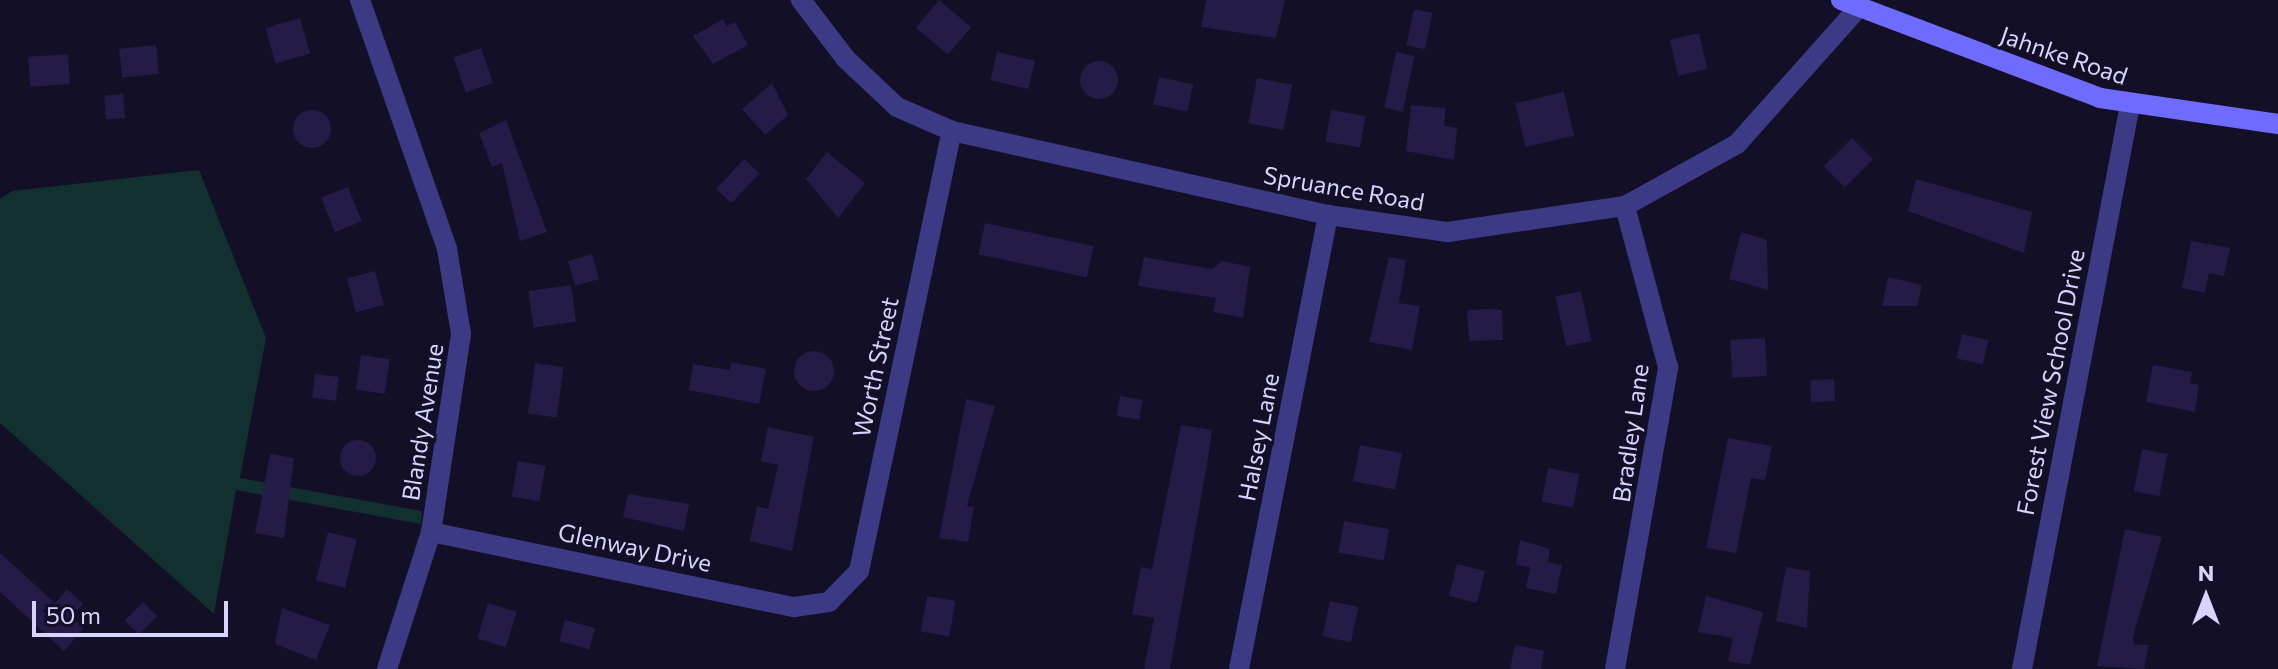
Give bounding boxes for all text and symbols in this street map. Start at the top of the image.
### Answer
street label: Jahnke Road [1997,20,2131,90]
street label: Spruance Road [1261,160,1427,216]
street label: Forest View School Drive [2010,246,2090,518]
street label: Worth Street [846,294,904,440]
street label: Blandy Avenue [395,341,449,503]
street label: Bradley Lane [1606,362,1654,504]
street label: Halsey Lane [1231,371,1285,503]
street label: Glenway Drive [556,517,714,577]
north arrow [2166,557,2246,637]
text: N [2198,559,2214,586]
scale bar [36,585,232,635]
text: 50 m [46,600,101,629]

